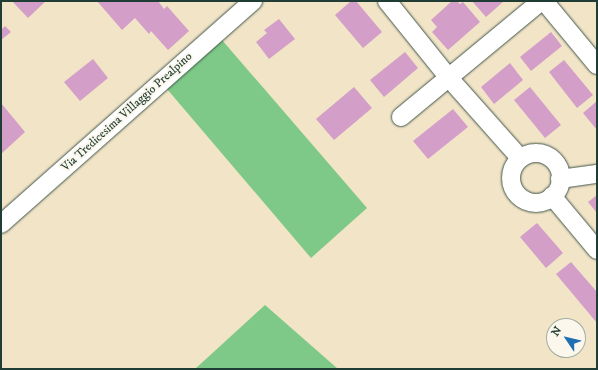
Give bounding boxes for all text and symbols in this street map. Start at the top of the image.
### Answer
street label: Via Tredicesima Villaggio Prealpino [59,49,195,175]
north arrow [546,318,586,358]
text: N [549,324,565,339]

